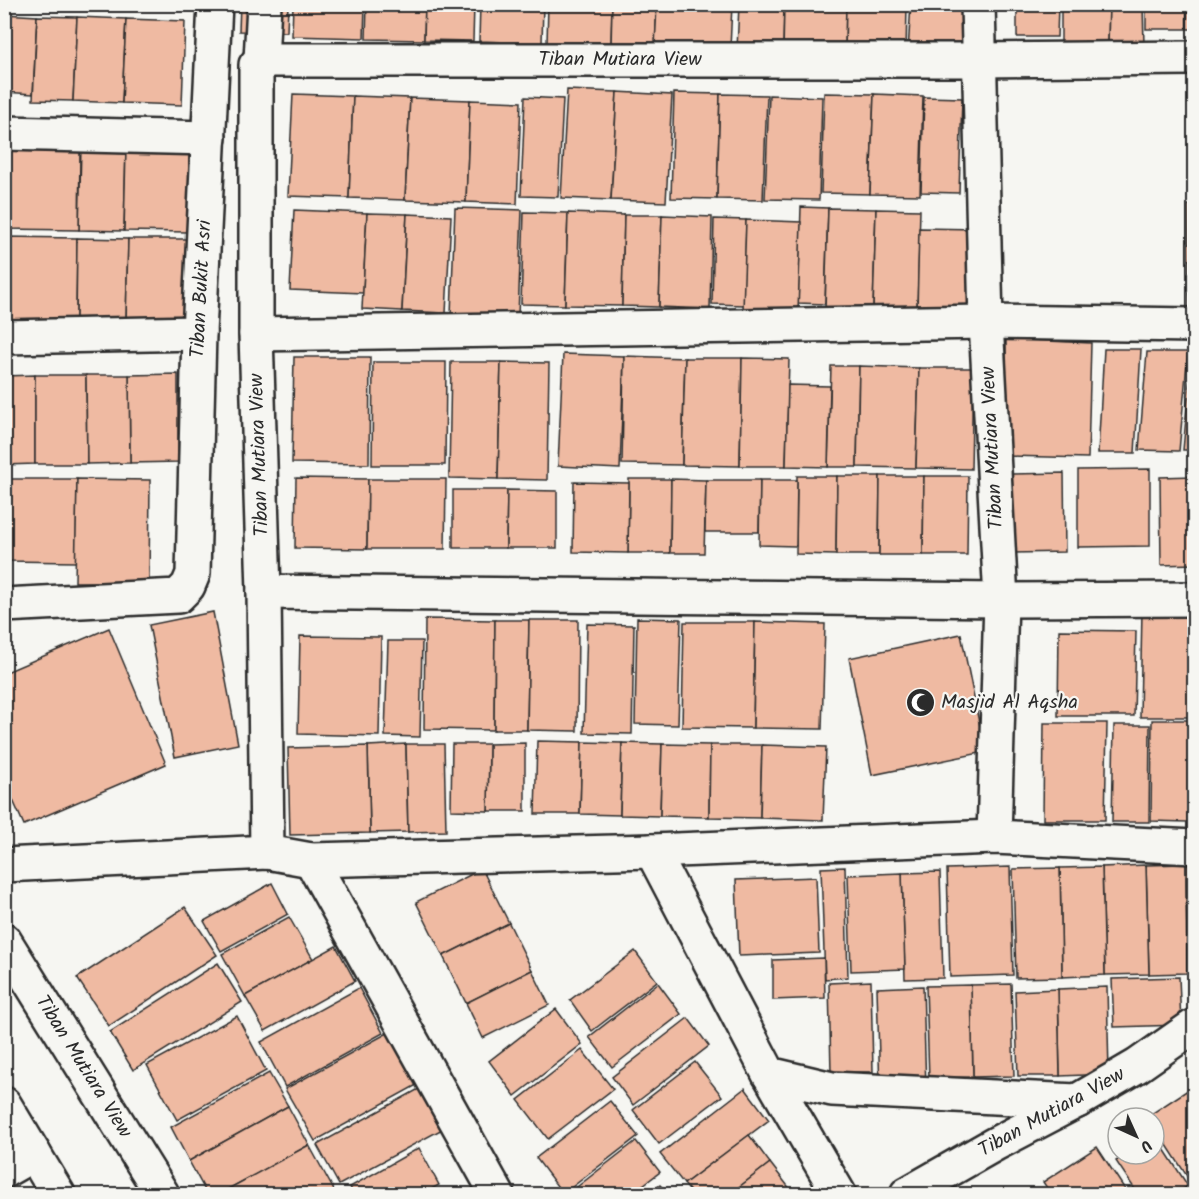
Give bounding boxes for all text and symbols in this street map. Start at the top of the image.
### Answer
street label: Tiban Mutiara View [538,44,702,76]
street label: Tiban Bukit Asri [182,218,222,359]
street label: Tiban Mutiara View [973,365,1013,530]
street label: Tiban Mutiara View [241,372,279,537]
mosque icon: Masjid Al Aqsha [904,687,936,719]
place label: Masjid Al Aqsha [941,687,1078,719]
street label: Tiban Mutiara View [26,989,140,1145]
street label: Tiban Mutiara View [973,1059,1132,1167]
north arrow [1106,1106,1166,1166]
text: U [1133,1133,1158,1158]

